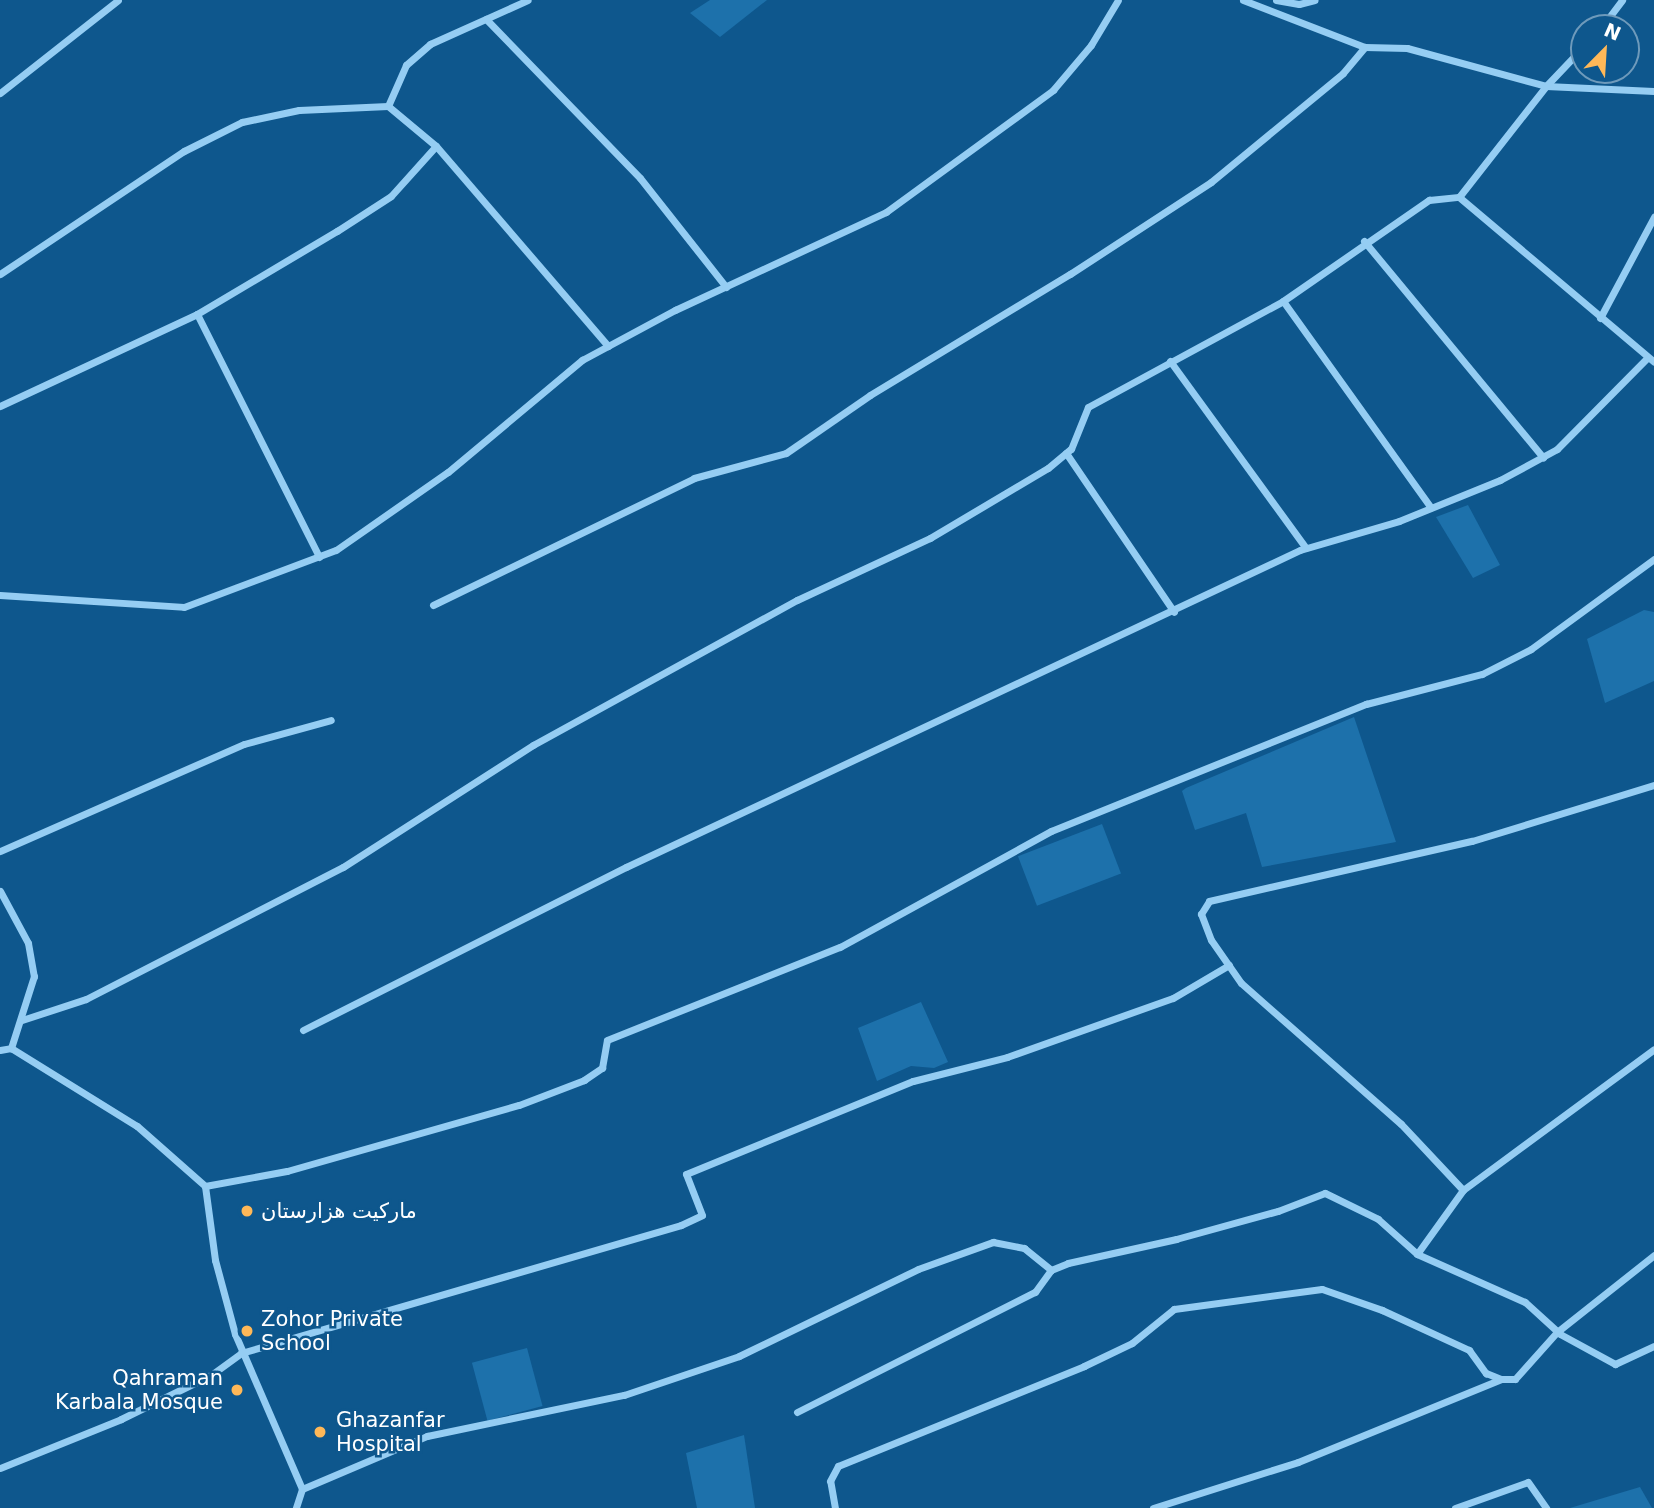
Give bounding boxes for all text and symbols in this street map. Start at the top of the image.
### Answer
north arrow [1570,14,1640,84]
text: N [1601,18,1624,45]
place label: مارکیت هزارستان [261,1198,417,1224]
marker: مارکیت هزارستان [239,1203,255,1219]
place label: Zohor Private School [261,1306,403,1356]
marker: Zohor Private School [239,1323,255,1339]
place label: Qahraman Karbala Mosque [55,1365,223,1415]
marker: Qahraman Karbala Mosque [229,1382,245,1398]
place label: Ghazanfar Hospital [336,1407,445,1457]
marker: Ghazanfar Hospital [310,1422,330,1442]

